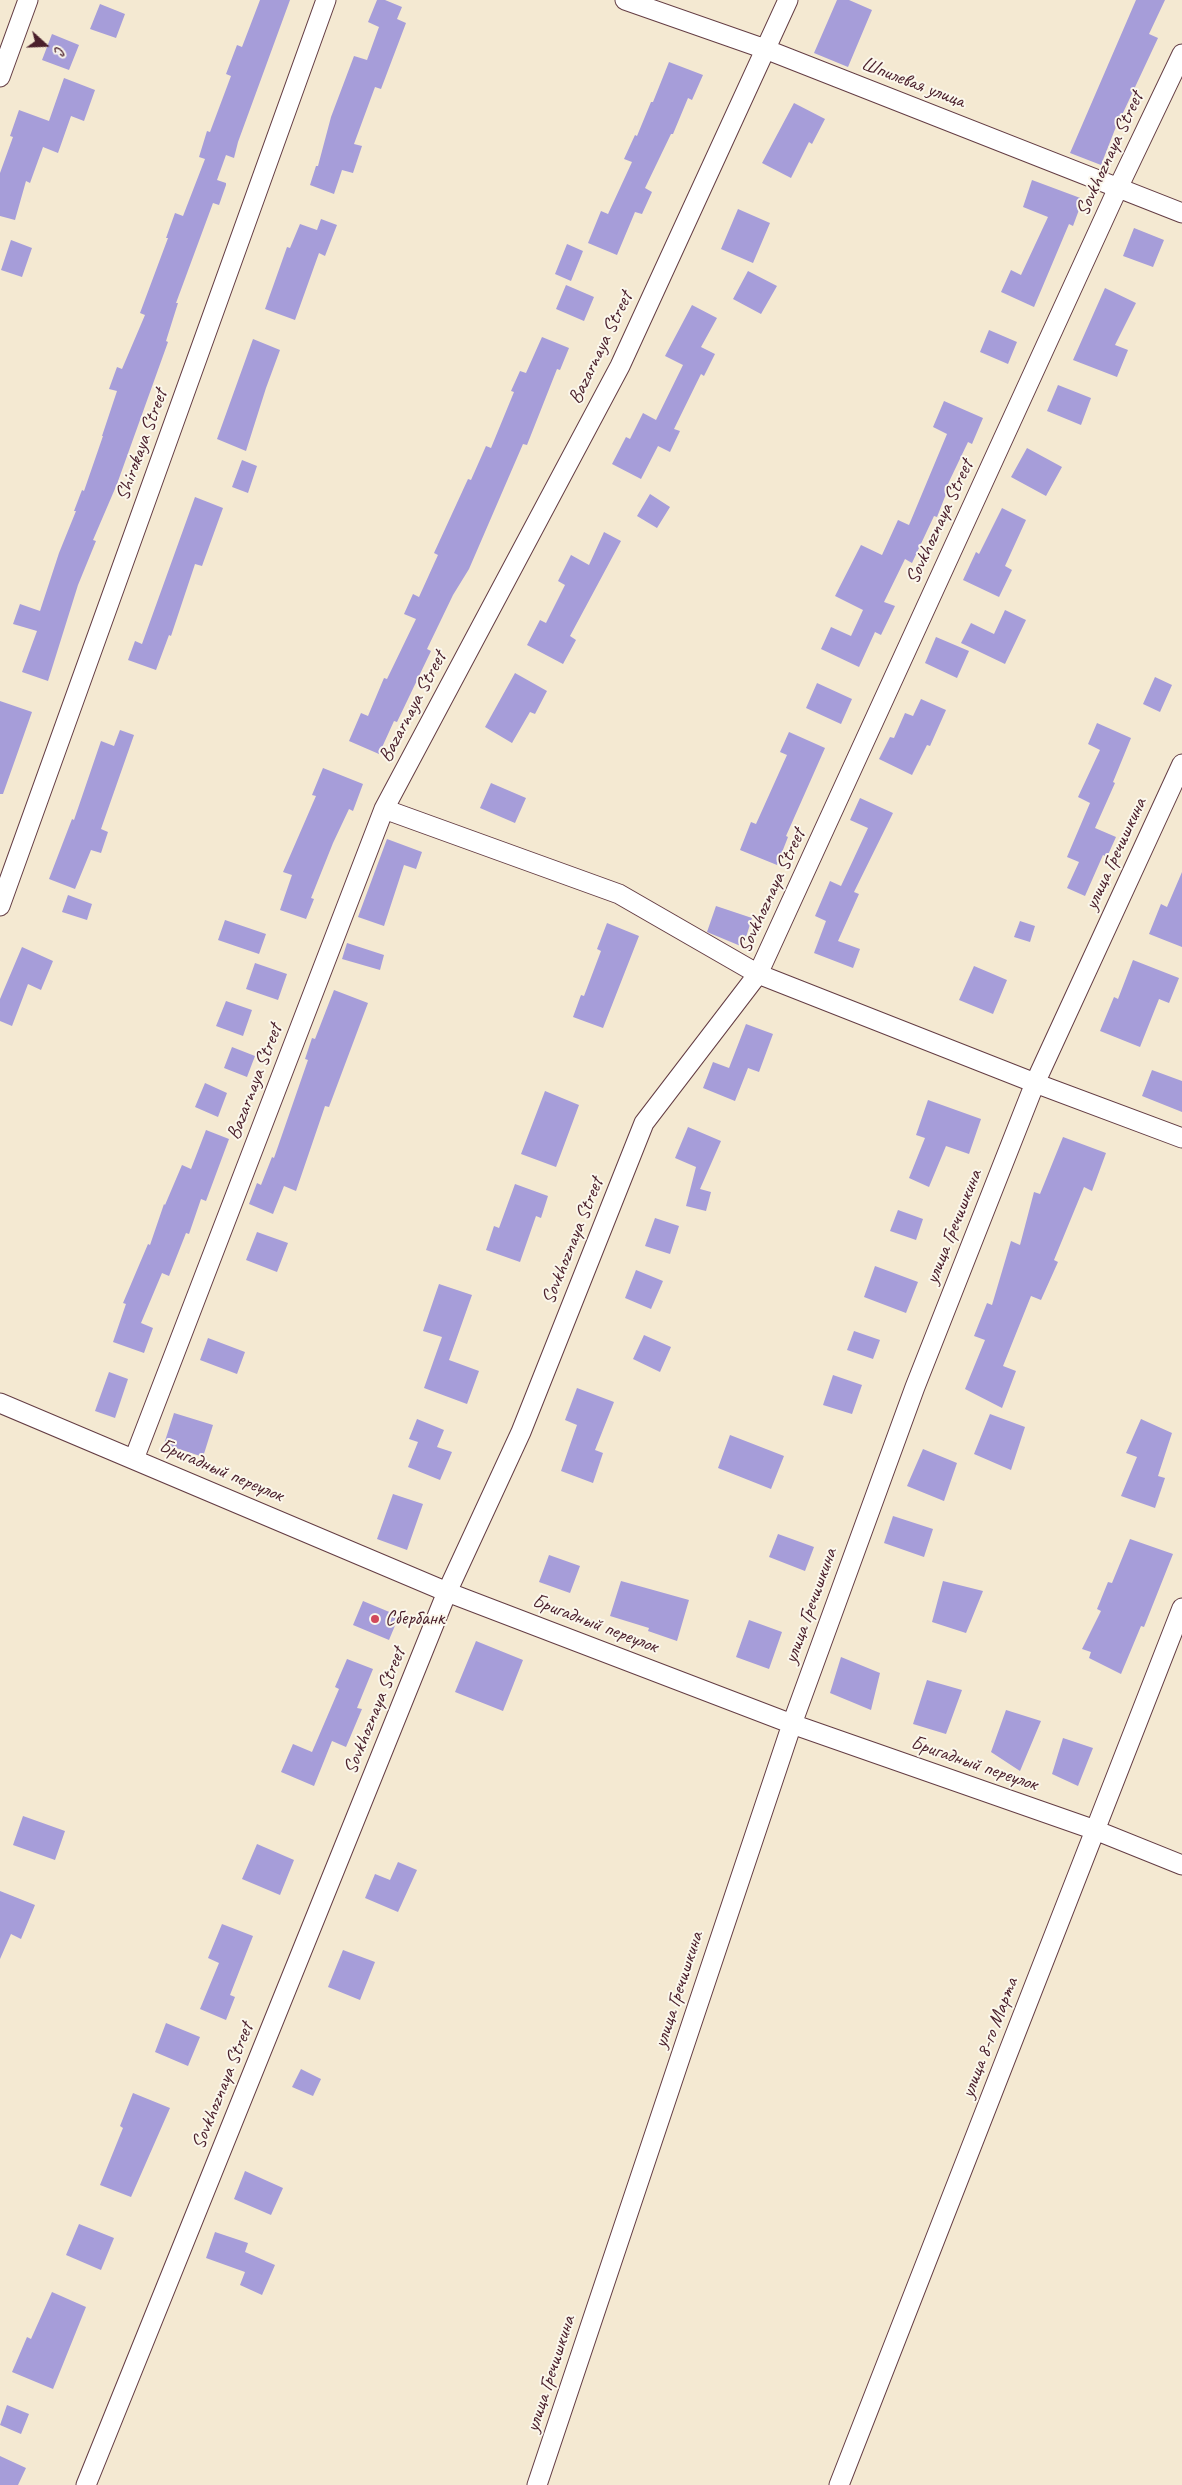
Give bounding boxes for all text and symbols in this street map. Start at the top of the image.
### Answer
north arrow [20,20,70,70]
text: С [50,44,69,56]
street label: Шпилевая улица [858,52,968,114]
street label: Sovkhoznaya Street [1071,88,1149,220]
street label: Bazarnaya Street [564,288,638,408]
street label: Shirokaya Street [111,386,173,504]
street label: Sovkhoznaya Street [901,456,979,588]
street label: Bazarnaya Street [374,648,452,766]
street label: улица Гречишкина [1080,794,1152,914]
street label: Sovkhoznaya Street [733,825,811,957]
street label: Bazarnaya Street [222,1021,288,1143]
street label: улица Гречишкина [920,1166,988,1288]
street label: Sovkhoznaya Street [537,1174,609,1308]
street label: Бригадный переулок [155,1434,287,1508]
street label: улица Гречишкина [779,1545,843,1667]
street label: Бригадный переулок [529,1589,661,1659]
place label: Сбербанк [385,1607,444,1631]
marker: Сбербанк [369,1613,381,1625]
street label: Sovkhoznaya Street [339,1644,411,1778]
street label: Бригадный переулок [907,1731,1041,1797]
street label: улица Гречишкина [649,1929,709,2051]
street label: улица 8-го Марта [956,1974,1024,2102]
street label: Sovkhoznaya Street [187,2019,259,2153]
street label: улица Гречишкина [521,2313,581,2435]

